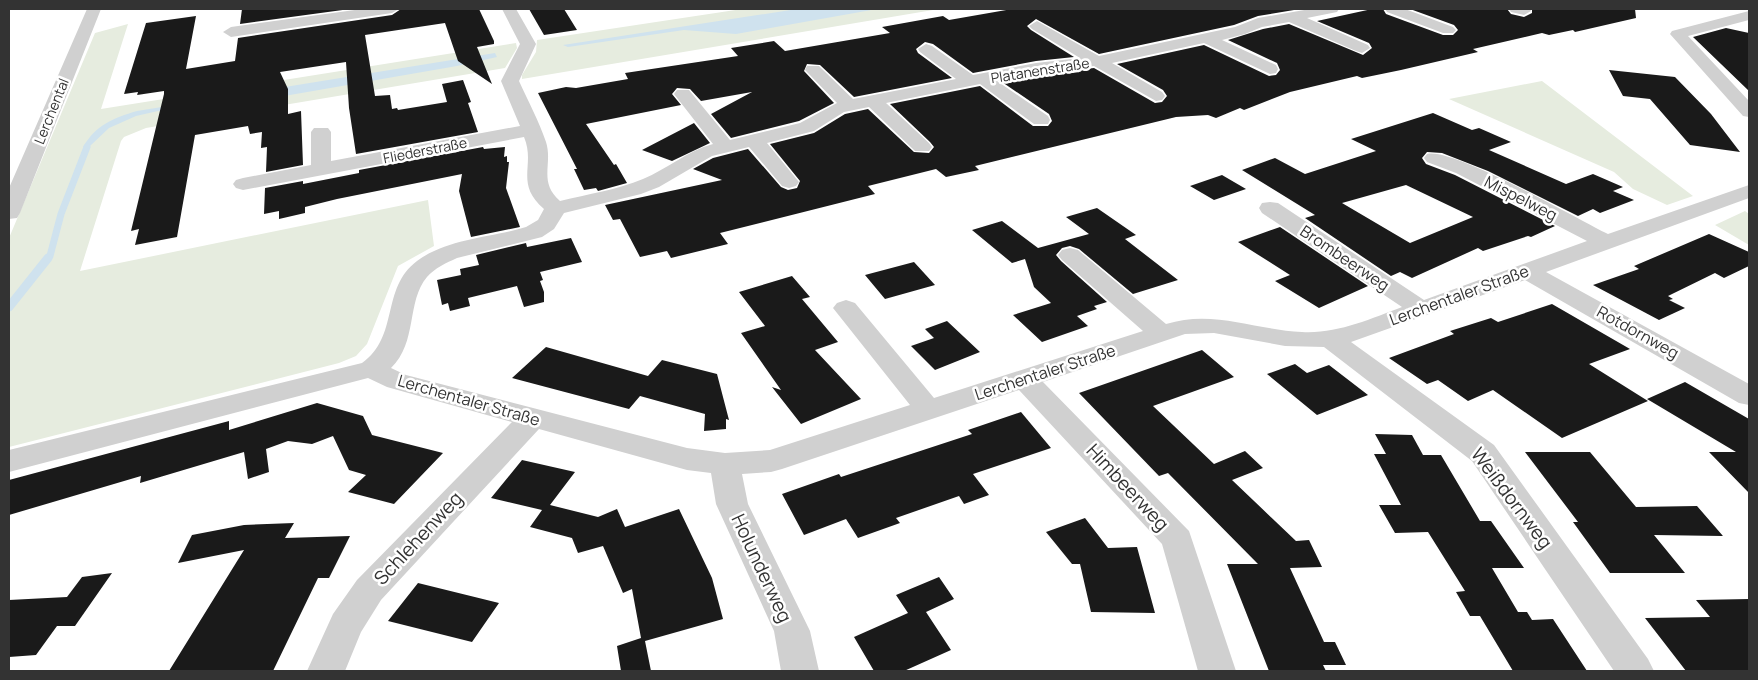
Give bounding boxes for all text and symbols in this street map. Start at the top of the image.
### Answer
street label: Platanenstraße [989,53,1091,87]
street label: Lerchental [29,75,73,147]
street label: Fliederstraße [381,133,469,167]
street label: Mispelweg [1481,170,1561,226]
street label: Brombeerweg [1296,220,1394,296]
street label: Lerchentaler Straße [1386,260,1532,330]
street label: Rotdornweg [1593,300,1683,364]
street label: Lerchentaler Straße [972,339,1118,405]
street label: Lerchentaler Straße [395,369,543,431]
street label: Himbeerweg [1081,438,1175,536]
street label: Weißdornweg [1465,442,1559,554]
street label: Schlehenweg [368,486,468,590]
street label: Holunderweg [726,510,798,626]

